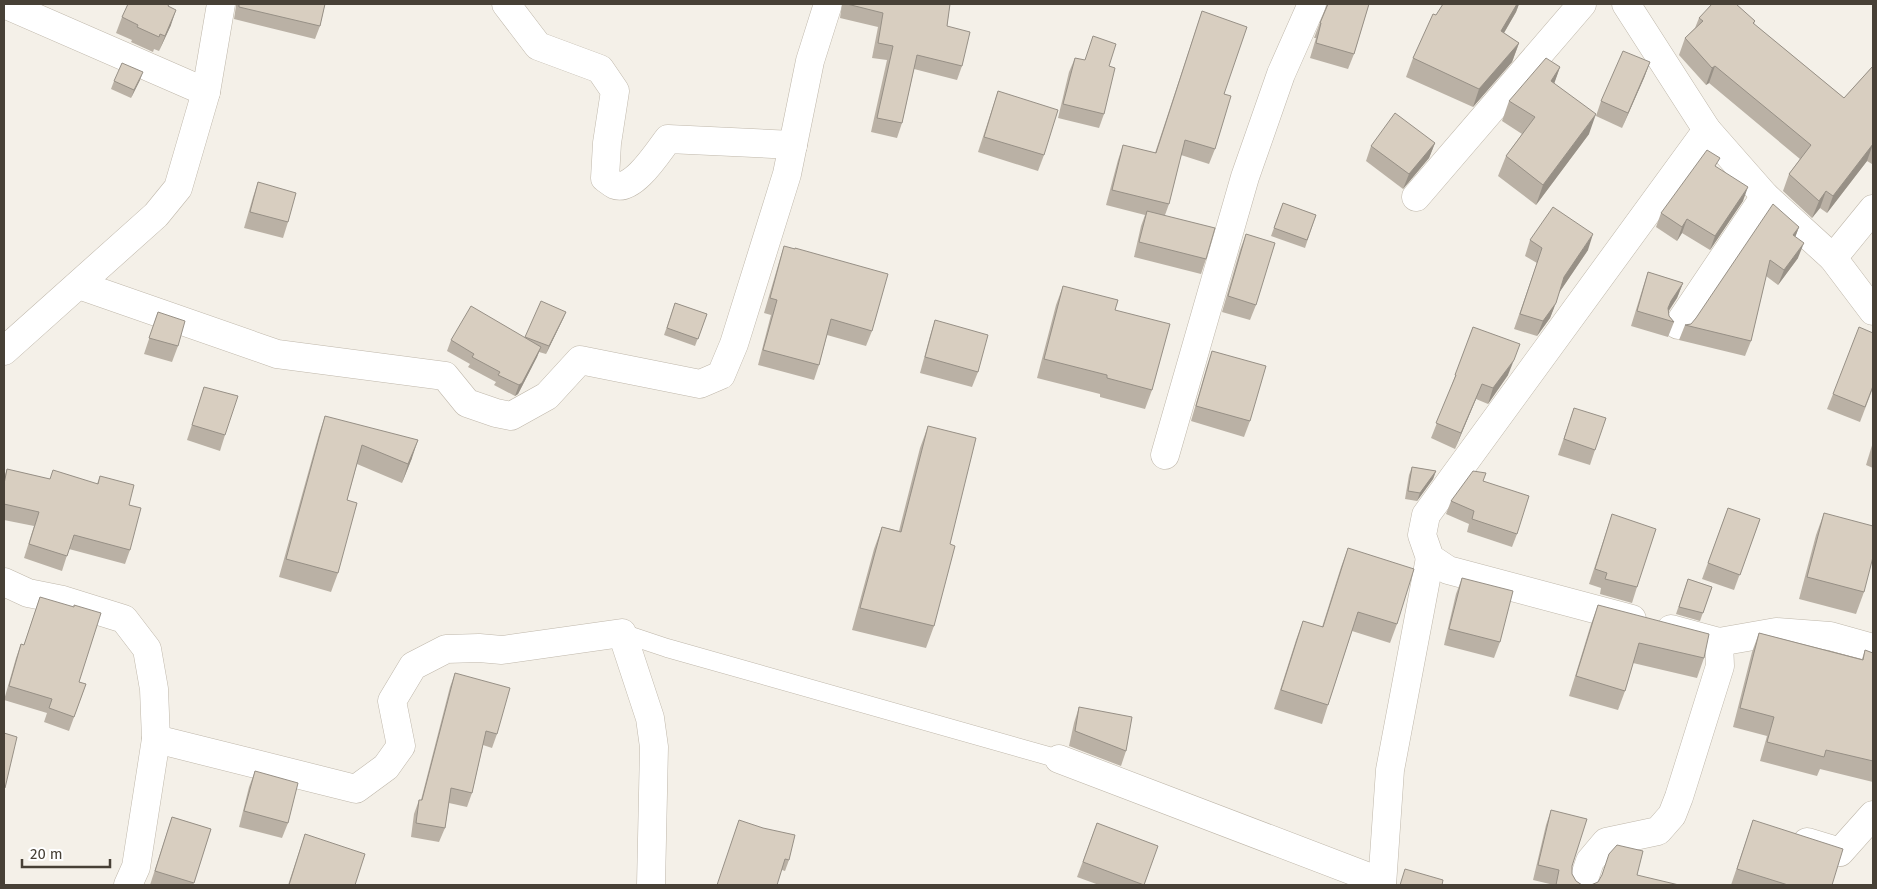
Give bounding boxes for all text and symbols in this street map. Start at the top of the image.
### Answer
scale bar [22,836,110,868]
text: 20 m [30,845,63,863]

